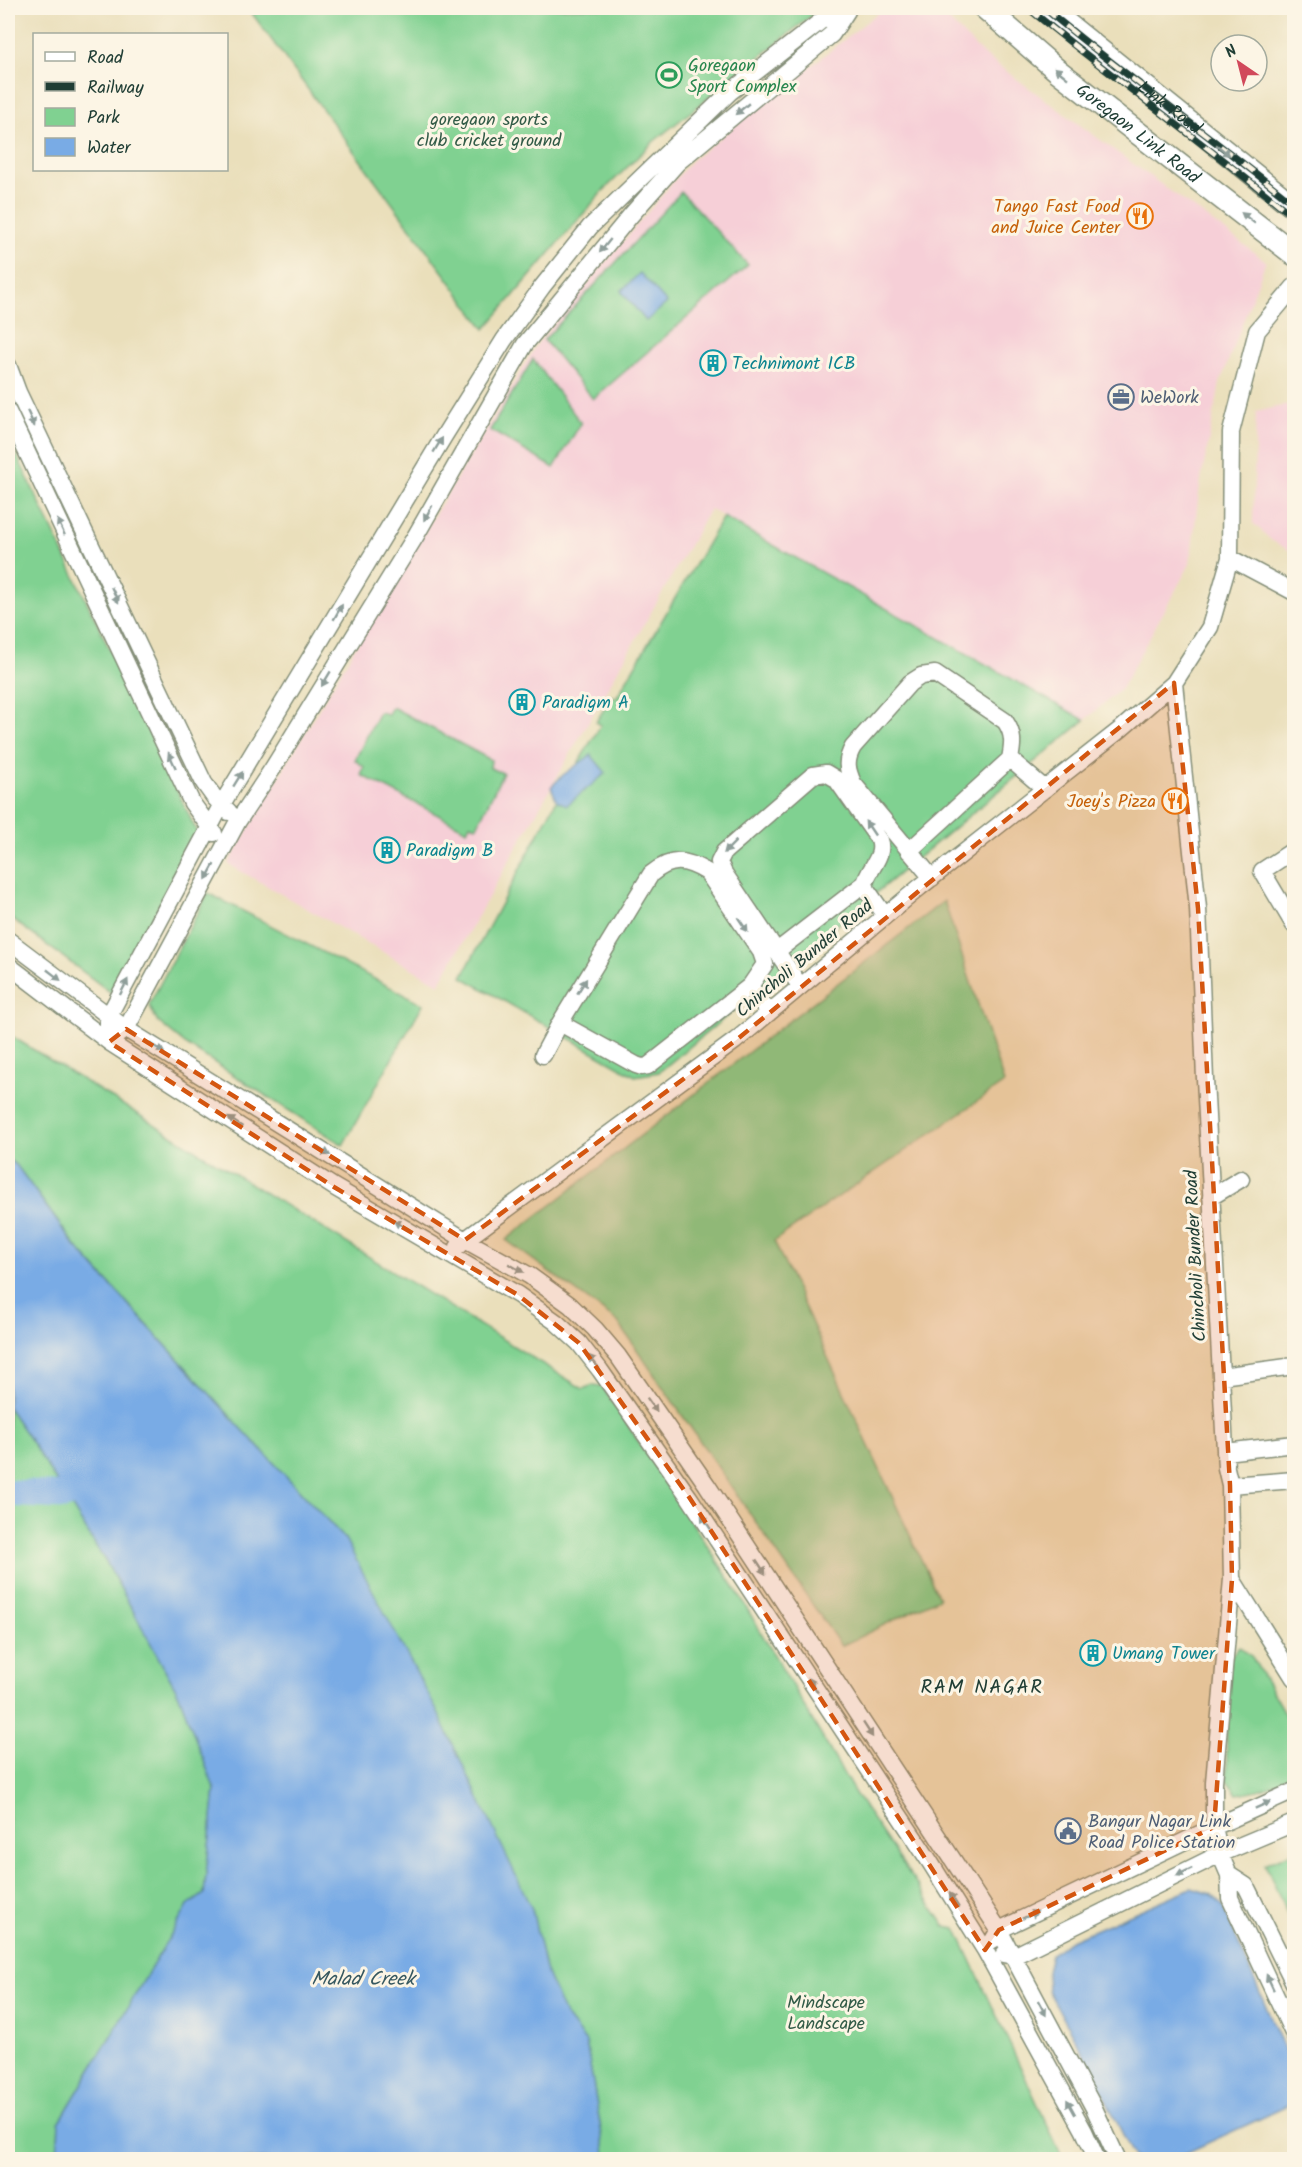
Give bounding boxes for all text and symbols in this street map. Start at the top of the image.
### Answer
legend [33,33,228,171]
north arrow [1209,33,1269,93]
text: N [1220,39,1243,65]
text: Road [87,44,124,73]
place label: Goregaon Sport Complex [688,52,797,102]
sports icon: Goregaon Sport Complex [654,60,684,90]
one-way arrow [1054,67,1069,80]
text: Railway [87,74,144,103]
street label: Link Road [1130,74,1208,143]
street label: Goregaon Link Road [1069,77,1207,193]
one-way arrow [734,102,750,115]
text: Park [87,104,120,133]
park label: goregaon sports club cricket ground [417,106,562,156]
text: Water [87,134,132,163]
one-way arrow [1215,143,1230,156]
place label: Tango Fast Food and Juice Center [992,193,1121,243]
restaurant icon: Tango Fast Food and Juice Center [1125,201,1155,231]
one-way arrow [1241,213,1256,225]
one-way arrow [599,239,612,254]
building icon: Technimont ICB [698,348,728,378]
place label: Technimont ICB [732,350,855,379]
office icon: WeWork [1106,382,1136,412]
place label: WeWork [1140,384,1199,413]
one-way arrow [26,411,35,428]
one-way arrow [433,436,443,453]
one-way arrow [423,505,433,522]
one-way arrow [56,518,66,536]
one-way arrow [110,587,119,604]
one-way arrow [333,603,343,620]
one-way arrow [321,671,332,687]
building icon: Paradigm A [507,687,537,717]
place label: Paradigm A [542,689,629,718]
one-way arrow [168,751,177,768]
one-way arrow [232,771,243,788]
restaurant icon: Joey's Pizza [1160,786,1190,816]
place label: Joey's Pizza [1067,788,1156,817]
one-way arrow [865,820,876,836]
building icon: Paradigm B [372,835,402,865]
place label: Paradigm B [406,837,493,866]
one-way arrow [723,840,737,854]
one-way arrow [205,864,215,881]
street label: Chincholi Bunder Road [730,892,881,1026]
one-way arrow [737,917,749,933]
one-way arrow [46,969,62,981]
one-way arrow [118,978,128,996]
one-way arrow [577,978,588,994]
one-way arrow [149,1043,166,1054]
one-way arrow [227,1117,243,1128]
one-way arrow [315,1146,331,1157]
street label: Chincholi Bunder Road [1177,1168,1215,1343]
one-way arrow [392,1220,409,1230]
one-way arrow [508,1263,524,1274]
one-way arrow [588,1355,601,1370]
one-way arrow [646,1397,658,1413]
one-way arrow [700,1514,711,1530]
one-way arrow [755,1558,767,1574]
building icon: Umang Tower [1078,1638,1108,1668]
place label: Umang Tower [1112,1640,1216,1669]
district label: RAM NAGAR [921,1672,1043,1704]
one-way arrow [807,1677,819,1693]
one-way arrow [862,1721,874,1737]
one-way arrow [1255,1800,1273,1810]
place label: Bangur Nagar Link Road Police Station [1088,1808,1235,1858]
public building icon: Bangur Nagar Link Road Police Station [1053,1816,1083,1846]
one-way arrow [1175,1868,1192,1877]
one-way arrow [949,1892,960,1909]
one-way arrow [1022,1911,1039,1920]
water label: Malad Creek [311,1964,417,1996]
one-way arrow [1265,1974,1274,1991]
park label: Mindscape Landscape [787,1989,865,2039]
one-way arrow [1036,1999,1046,2017]
one-way arrow [1066,2098,1076,2115]

